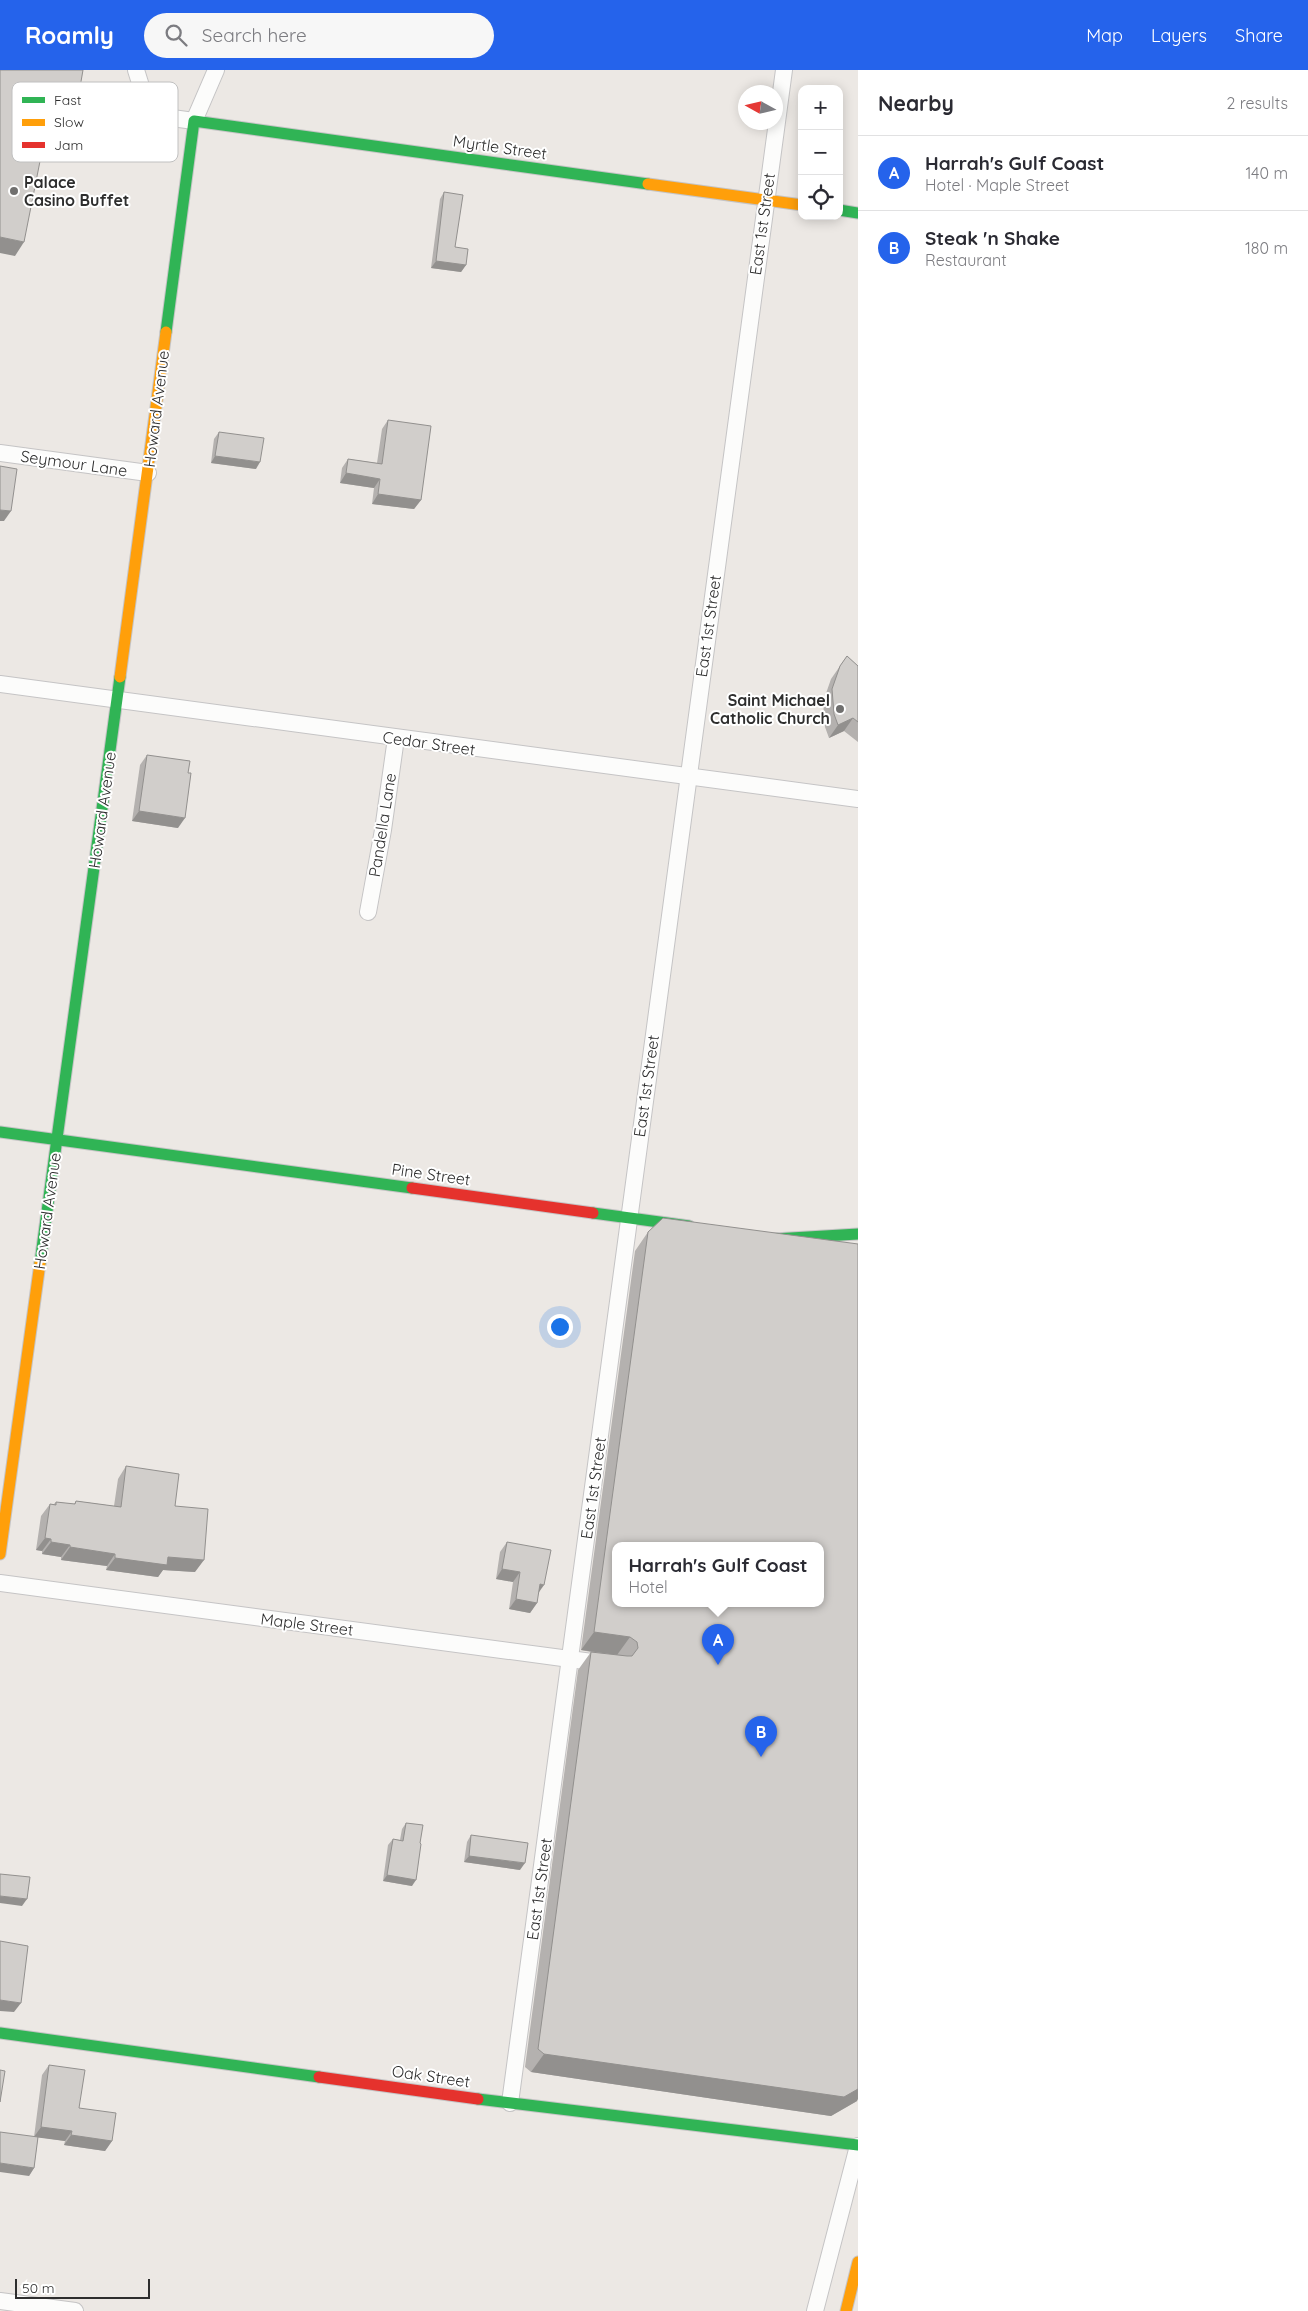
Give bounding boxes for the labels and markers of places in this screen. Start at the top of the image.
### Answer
place label: Palace Casino Buffet [24,172,129,210]
marker: Palace Casino Buffet [8,185,20,197]
place label: Saint Michael Catholic Church [710,690,830,728]
marker: Saint Michael Catholic Church [834,703,846,715]
pin: A [702,1624,734,1665]
pin: B [745,1716,777,1757]

